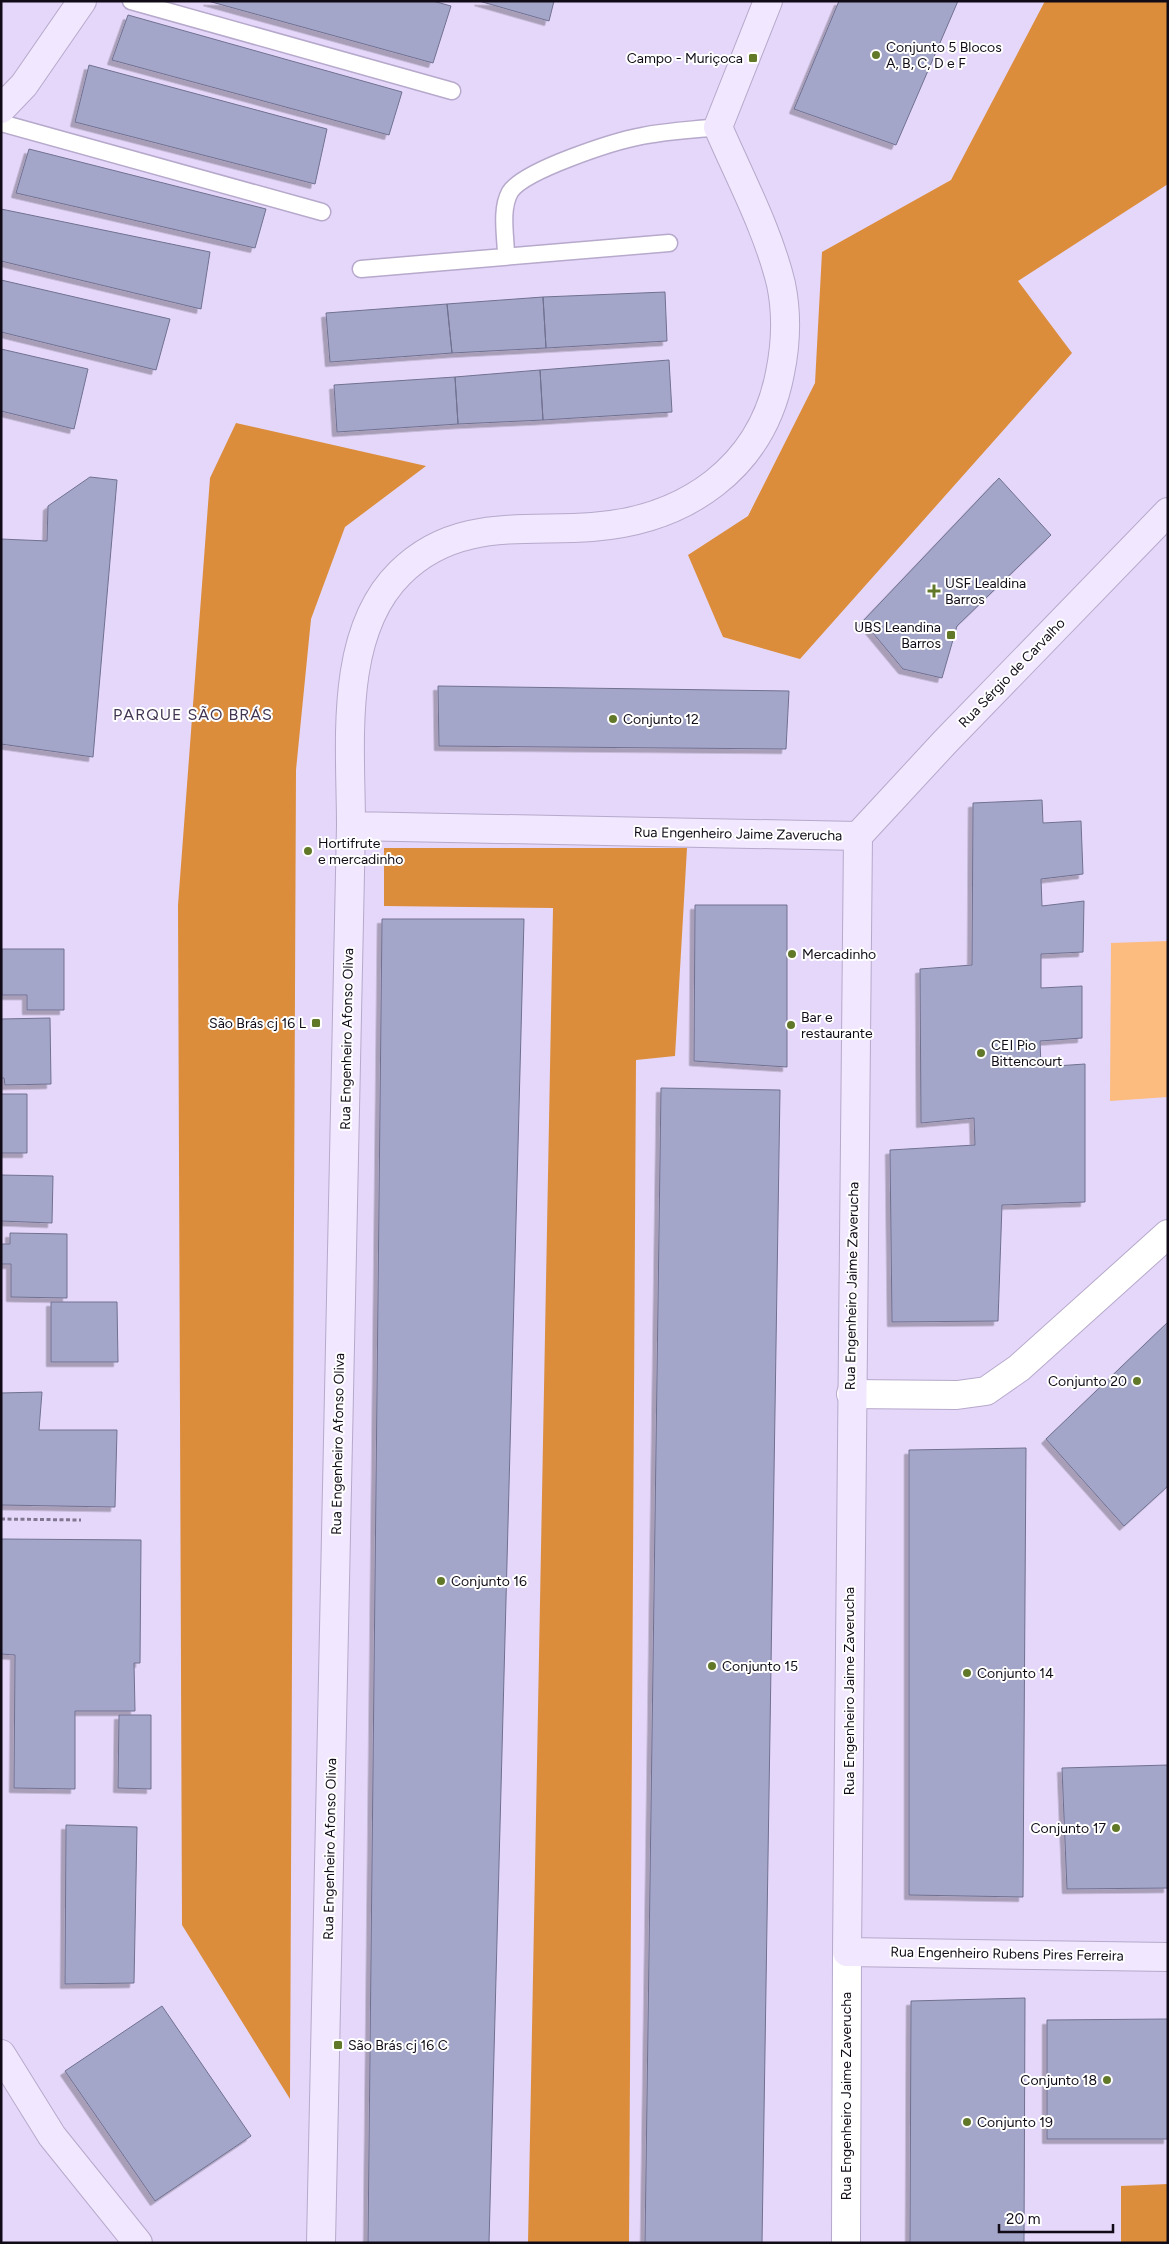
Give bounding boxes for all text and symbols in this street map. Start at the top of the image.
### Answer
place label: Conjunto 5 Blocos A, B, C, D e F [886,39,1002,72]
marker: Conjunto 5 Blocos A, B, C, D e F [870,49,882,61]
place label: Campo - Muriçoca [627,50,743,67]
marker: Campo - Muriçoca [747,52,759,64]
place label: USF Lealdina Barros [945,575,1026,608]
marker: USF Lealdina Barros [927,584,941,598]
street label: Rua Sérgio de Carvalho [955,615,1069,731]
place label: UBS Leandina Barros [854,619,941,652]
marker: UBS Leandina Barros [945,629,957,641]
district label: PARQUE SÃO BRÁS [113,705,273,724]
place label: Conjunto 12 [623,711,699,728]
marker: Conjunto 12 [607,713,619,725]
street label: Rua Engenheiro Jaime Zaverucha [634,824,842,844]
place label: Hortifrute e mercadinho [318,835,403,868]
marker: Hortifrute e mercadinho [302,845,314,857]
place label: Mercadinho [802,946,876,963]
street label: Rua Engenheiro Afonso Oliva [337,948,357,1130]
marker: Mercadinho [786,948,798,960]
place label: Bar e restaurante [801,1009,873,1042]
place label: São Brás cj 16 L [209,1015,307,1032]
marker: São Brás cj 16 L [310,1017,322,1029]
marker: Bar e restaurante [785,1019,797,1031]
place label: CEI Pio Bittencourt [991,1037,1062,1070]
marker: CEI Pio Bittencourt [975,1047,987,1059]
street label: Rua Engenheiro Jaime Zaverucha [842,1182,862,1390]
street label: Rua Engenheiro Afonso Oliva [328,1353,348,1535]
place label: Conjunto 20 [1048,1373,1127,1390]
marker: Conjunto 20 [1131,1375,1143,1387]
place label: Conjunto 16 [451,1573,527,1590]
marker: Conjunto 16 [435,1575,447,1587]
street label: Rua Engenheiro Jaime Zaverucha [841,1587,858,1795]
place label: Conjunto 15 [722,1658,798,1675]
marker: Conjunto 15 [706,1660,718,1672]
place label: Conjunto 14 [977,1665,1054,1682]
marker: Conjunto 14 [961,1667,973,1679]
street label: Rua Engenheiro Afonso Oliva [320,1758,340,1940]
place label: Conjunto 17 [1030,1820,1106,1837]
marker: Conjunto 17 [1110,1822,1122,1834]
street label: Rua Engenheiro Rubens Pires Ferreira [890,1943,1124,1965]
street label: Rua Engenheiro Jaime Zaverucha [838,1992,855,2200]
place label: São Brás cj 16 C [348,2037,448,2054]
marker: São Brás cj 16 C [332,2039,344,2051]
place label: Conjunto 18 [1020,2072,1097,2089]
marker: Conjunto 18 [1101,2074,1113,2086]
place label: Conjunto 19 [977,2114,1053,2131]
marker: Conjunto 19 [961,2116,973,2128]
scale bar [999,2202,1113,2234]
text: 20 m [1006,2210,1040,2228]

